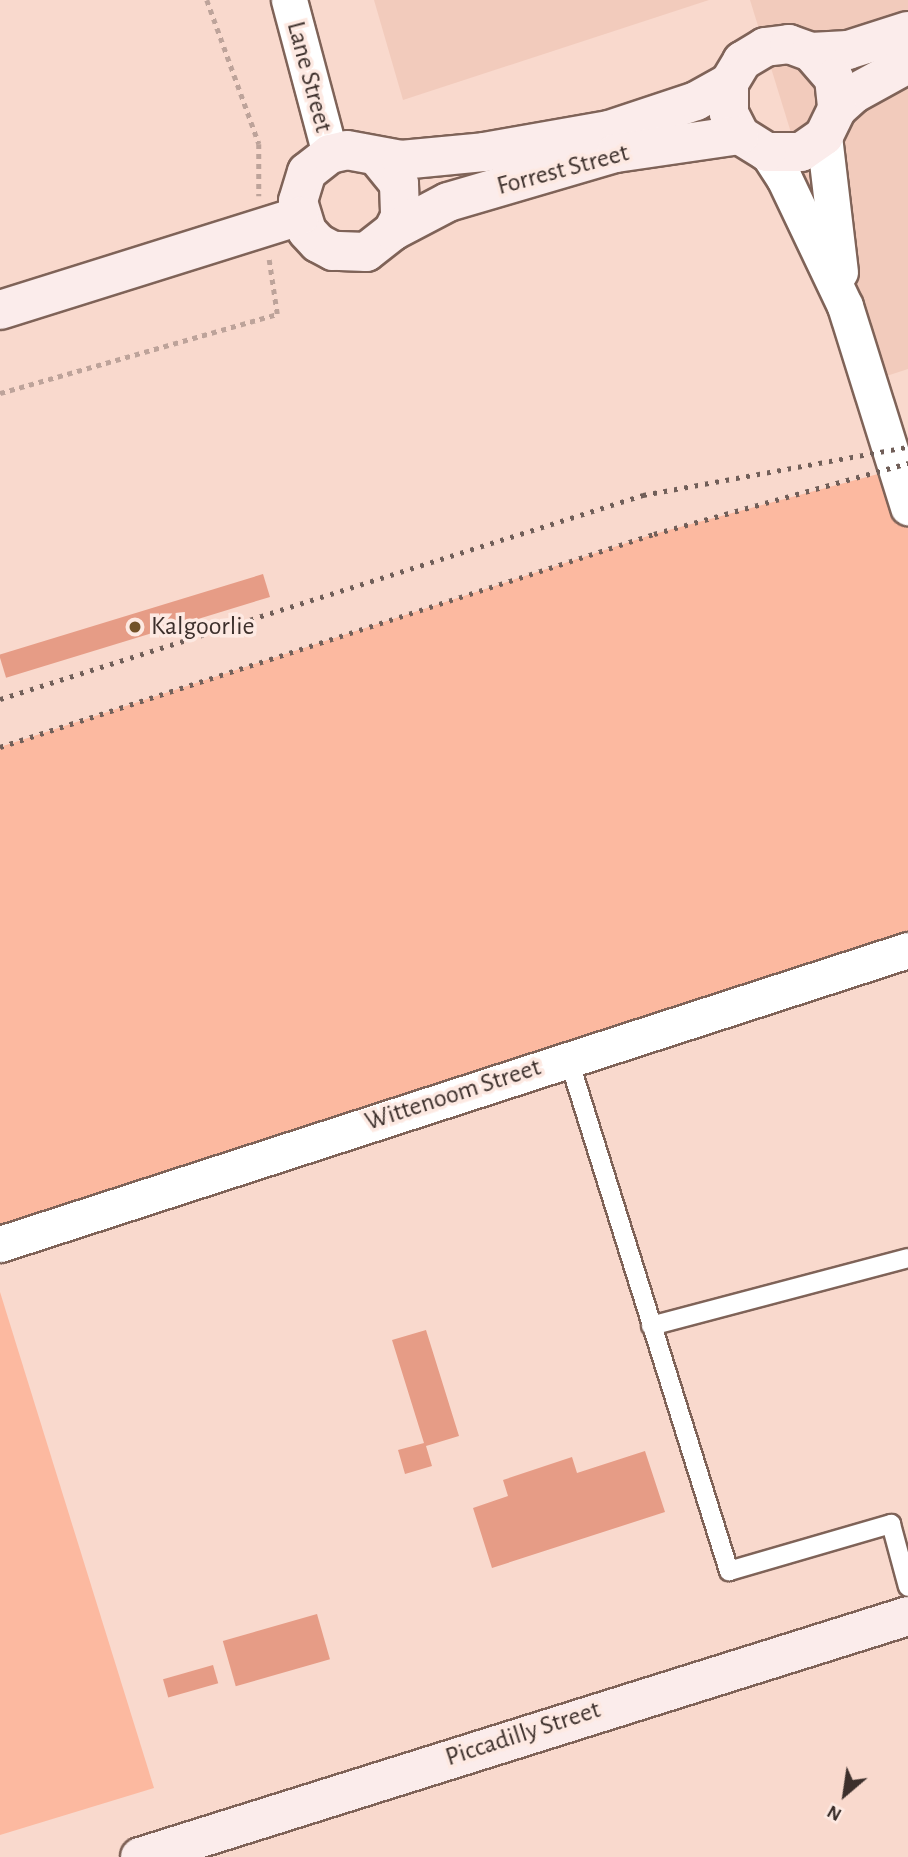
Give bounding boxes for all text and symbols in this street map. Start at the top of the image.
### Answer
street label: Lane Street [279,18,339,136]
street label: Forrest Street [494,137,632,203]
place label: Kalgoorlie [151,611,254,643]
marker: Kalgoorlie [125,617,145,637]
street label: Wittenoom Street [361,1052,545,1138]
street label: Piccadilly Street [442,1694,604,1774]
north arrow [810,1759,880,1829]
text: N [824,1801,845,1824]

